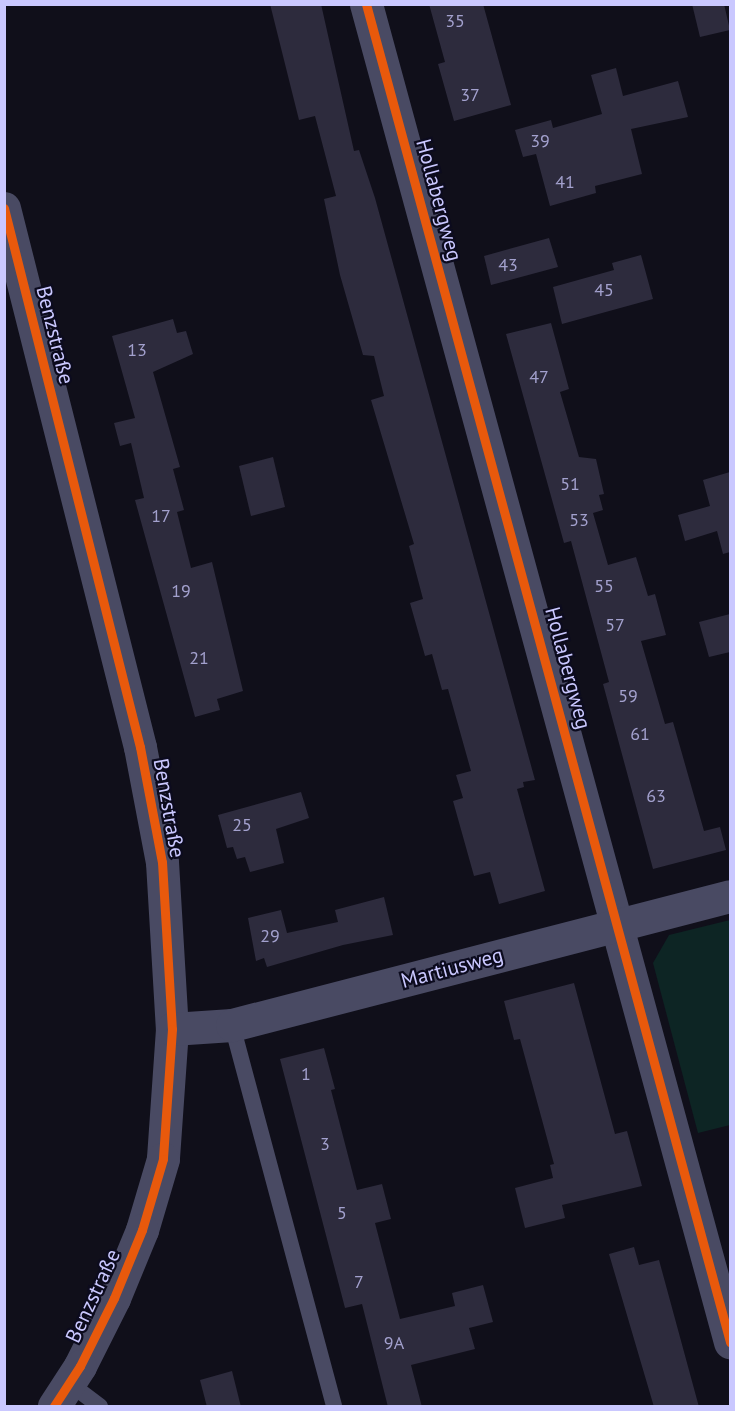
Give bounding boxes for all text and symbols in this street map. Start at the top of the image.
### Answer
house number: 35 [445,10,465,32]
house number: 37 [460,84,480,106]
house number: 39 [530,130,550,152]
street label: Hollabergweg [411,136,467,264]
house number: 41 [555,171,575,193]
house number: 43 [498,254,518,276]
house number: 45 [594,279,614,301]
street label: Benzstraße [31,283,79,387]
house number: 13 [127,339,147,361]
house number: 47 [529,366,549,388]
house number: 51 [560,473,580,495]
house number: 17 [151,505,171,527]
house number: 53 [569,509,589,531]
house number: 55 [594,575,614,597]
house number: 19 [171,580,191,602]
street label: Hollabergweg [540,604,596,732]
house number: 57 [605,614,625,636]
house number: 21 [189,647,209,669]
house number: 59 [618,685,638,707]
house number: 61 [630,723,650,745]
street label: Benzstraße [148,756,190,860]
house number: 63 [646,785,666,807]
house number: 25 [232,814,252,836]
house number: 29 [260,925,280,947]
street label: Martiusweg [398,942,506,994]
house number: 1 [301,1063,311,1085]
house number: 3 [320,1133,330,1155]
house number: 5 [337,1202,347,1224]
street label: Benzstraße [60,1245,126,1347]
house number: 7 [354,1271,364,1293]
house number: 9A [384,1332,404,1354]

